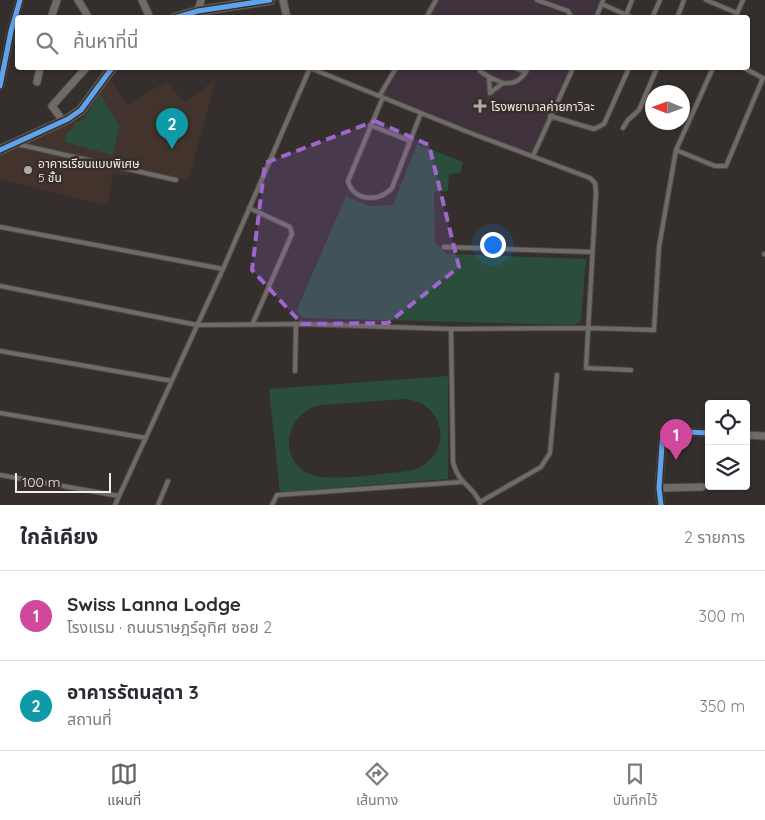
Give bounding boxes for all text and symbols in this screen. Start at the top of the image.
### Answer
search box [15,15,750,70]
icon: search [33,29,61,57]
text: ค้นหาที่นี่ [73,29,138,53]
north arrow [645,85,690,130]
marker: โรงพยาบาลค่ายกาวิละ [473,99,487,113]
place label: โรงพยาบาลค่ายกาวิละ [491,99,594,114]
pin: 2 [156,108,188,149]
place label: อาคารเรียนแบบพิเศษ 5 ชั้น [38,156,140,185]
marker: อาคารเรียนแบบพิเศษ 5 ชั้น [22,164,34,176]
your location [480,232,506,258]
map controls [705,400,750,490]
button: locate [705,400,750,445]
pin: 1 [660,419,692,460]
button: layers [705,445,750,490]
scale bar [15,470,111,493]
text: 100 m [22,473,60,491]
text: ใกล้เคียง [20,523,98,549]
text: 2 รายการ [684,527,745,547]
text: Swiss Lanna Lodge [67,592,241,616]
text: 1 [33,606,39,626]
text: 300 m [699,606,745,626]
text: โรงแรม · ถนนราษฎร์อุทิศ ซอย 2 [67,617,272,637]
text: อาคารรัตนสุดา 3 [67,680,199,704]
text: 2 [31,696,41,716]
text: 350 m [699,696,745,716]
text: สถานที่ [67,709,112,729]
tab: แผนที่ [107,760,141,811]
tab: เส้นทาง [356,760,398,811]
tab: บันทึกไว้ [613,760,658,811]

